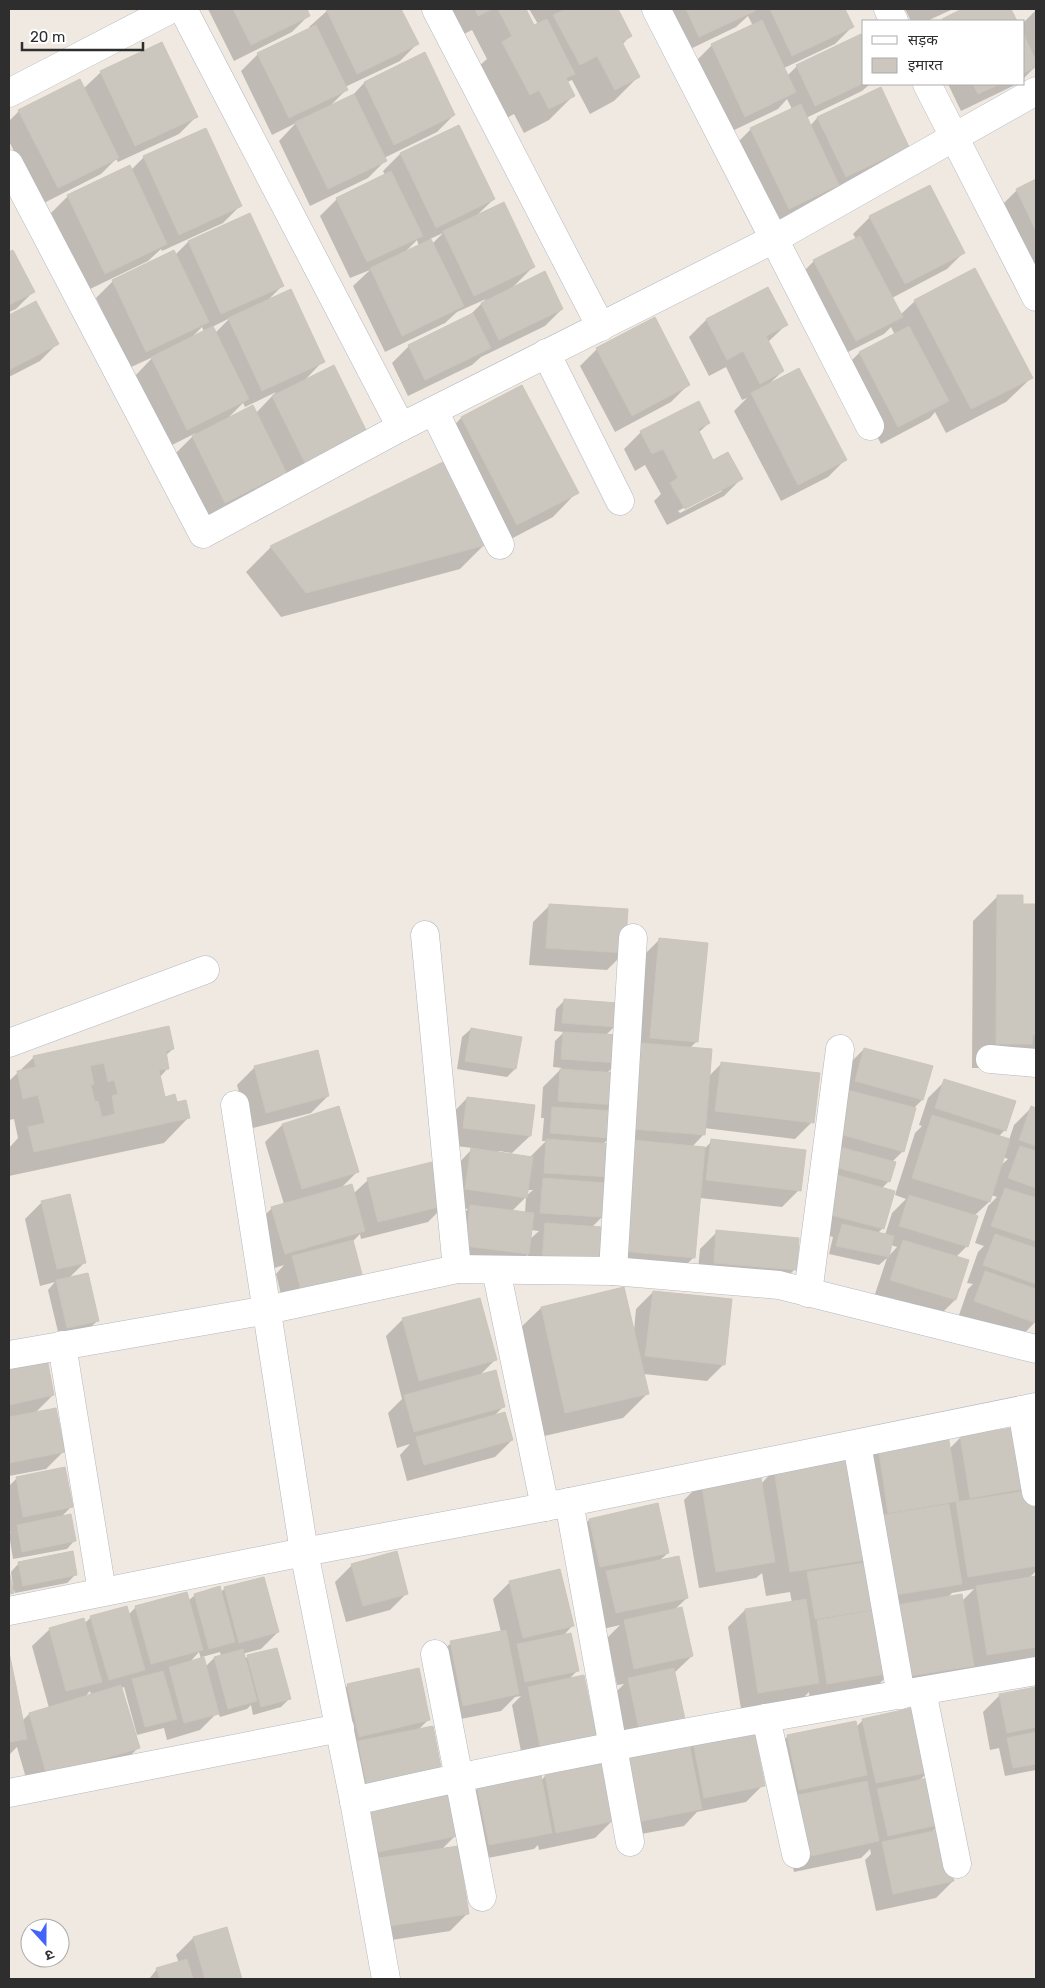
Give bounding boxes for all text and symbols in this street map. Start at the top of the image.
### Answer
scale bar [22,20,144,52]
legend [862,20,1025,85]
text: 20 m [30,28,65,46]
text: सड़क [908,31,938,49]
text: इमारत [908,56,943,74]
north arrow [20,1918,70,1968]
text: उ [42,1945,56,1964]

